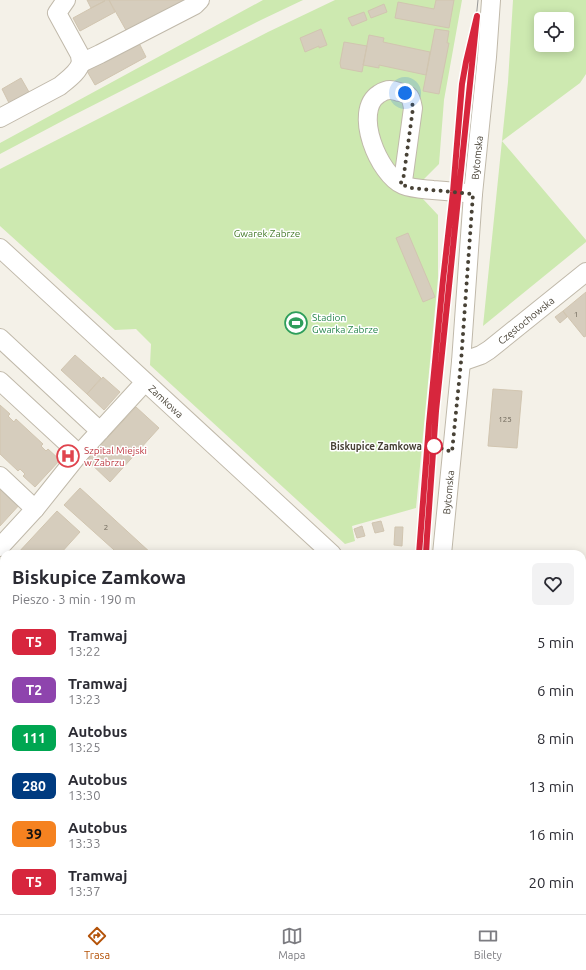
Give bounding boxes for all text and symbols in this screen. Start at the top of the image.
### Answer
map controls [534,12,574,52]
button: locate [534,12,574,52]
your location [395,83,415,103]
street label: Bytomska [469,135,484,180]
park label: Gwarek Zabrze [234,228,300,239]
street label: Częstochowska [496,294,556,346]
sports icon: Stadion Gwarka Zabrze [283,310,309,336]
house number: 1 [574,310,578,319]
place label: Stadion Gwarka Zabrze [312,312,378,335]
street label: Zamkowa [147,383,186,420]
house number: 125 [498,415,512,424]
marker: Biskupice Zamkowa [425,437,443,455]
place label: Biskupice Zamkowa [330,441,422,452]
hospital icon: Szpital Miejski w Zabrzu [55,443,81,469]
place label: Szpital Miejski w Zabrzu [84,445,147,468]
street label: Bytomska [440,470,456,515]
house number: 2 [104,523,108,532]
button: heart [532,563,574,605]
text: Biskupice Zamkowa [12,566,186,588]
text: Pieszo · 3 min · 190 m [12,592,136,606]
text: Tramwaj [68,627,127,644]
text: T5 [26,634,42,650]
text: 5 min [537,634,574,651]
text: 13:22 [68,644,101,658]
text: Tramwaj [68,675,127,692]
text: T2 [26,682,42,698]
text: 6 min [537,682,574,699]
text: 13:23 [68,692,101,706]
text: Autobus [68,723,127,740]
text: 111 [22,730,46,746]
text: 8 min [537,730,574,747]
text: 13:25 [68,740,101,754]
text: Autobus [68,771,127,788]
text: 280 [22,778,46,794]
text: 13 min [528,778,574,795]
text: 13:30 [68,788,101,802]
text: Autobus [68,819,127,836]
text: 39 [26,826,42,842]
text: 16 min [528,826,574,843]
text: 13:33 [68,836,101,850]
text: Tramwaj [68,867,127,884]
text: T5 [26,874,42,890]
text: 20 min [528,874,574,891]
text: 13:37 [68,884,101,898]
tab: Trasa [84,925,110,961]
tab: Mapa [278,925,306,961]
tab: Bilety [474,925,502,961]

